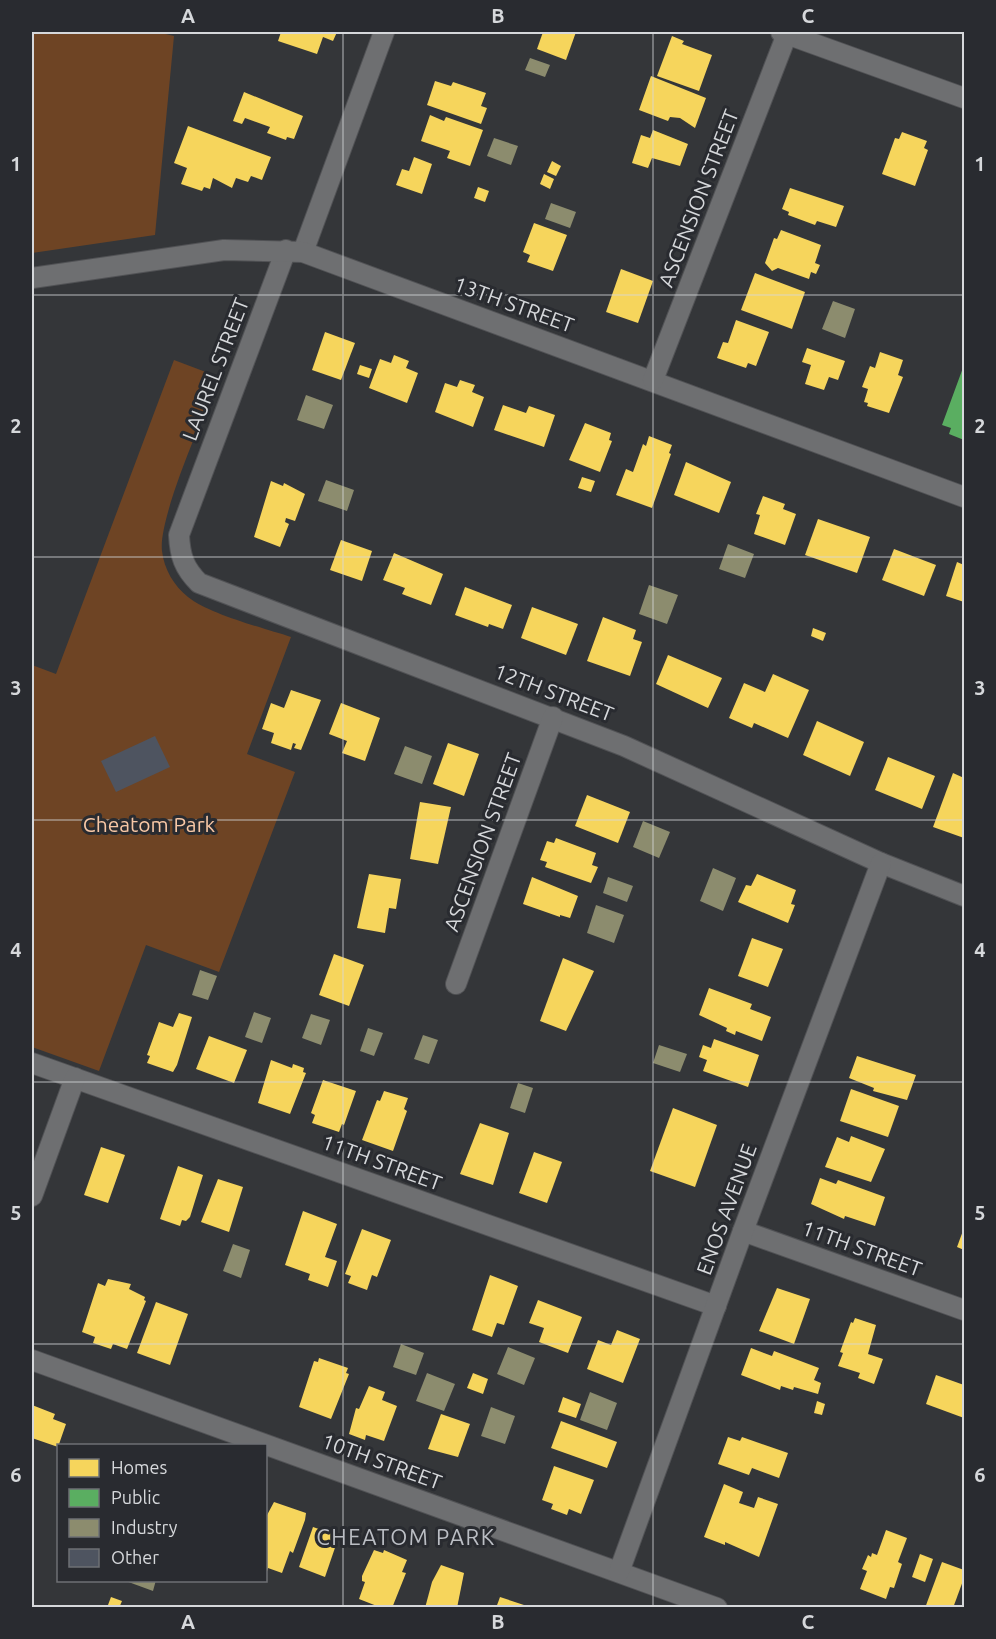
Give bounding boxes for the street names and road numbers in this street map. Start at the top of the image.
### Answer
street label: ASCENSION STREET [653,106,743,290]
street label: 13TH STREET [451,271,578,337]
street label: LAUREL STREET [177,294,253,444]
street label: 12TH STREET [491,658,617,726]
street label: ASCENSION STREET [439,749,526,934]
street label: 11TH STREET [319,1129,446,1195]
street label: ENOS AVENUE [691,1140,761,1278]
street label: 11TH STREET [799,1215,926,1281]
street label: 10TH STREET [319,1428,446,1494]

